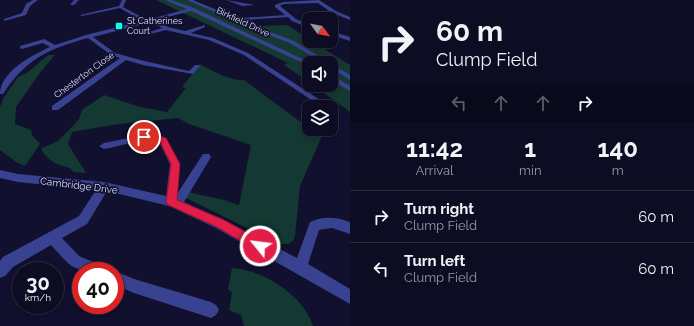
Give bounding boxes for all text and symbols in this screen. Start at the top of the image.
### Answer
street label: Birkfield Drive [215,5,272,39]
north arrow [302,12,338,48]
map controls [302,12,338,136]
text: 60 m [436,15,503,48]
place label: St Catherines Court [127,16,183,36]
icon: right [370,16,422,68]
marker: St Catherines Court [114,21,124,31]
street label: Chesterton Close [52,49,117,100]
text: Clump Field [436,49,537,70]
button: sound [302,56,338,92]
icon: left [448,92,470,114]
icon: ahead [490,92,512,114]
icon: ahead [532,92,554,114]
icon: right [574,92,596,114]
button: layers [302,100,338,136]
pin [127,120,161,154]
icon: arrive [133,126,155,148]
text: 11:42 [406,134,463,163]
text: 1 [524,134,536,163]
text: 140 [598,134,638,163]
text: Arrival [415,163,454,178]
text: min [519,163,541,178]
text: m [612,163,624,178]
street label: Cambridge Drive [40,175,118,196]
text: Turn right [404,200,474,218]
icon: right [370,206,392,228]
text: 60 m [638,208,674,226]
text: Clump Field [404,218,477,233]
position arrow [239,225,281,267]
text: Turn left [404,252,465,270]
icon: left [370,258,392,280]
text: 60 m [638,260,674,278]
speed limit sign: 40 [72,262,124,314]
text: Clump Field [404,270,477,285]
text: 30 [26,271,50,295]
text: km/h [25,292,51,303]

